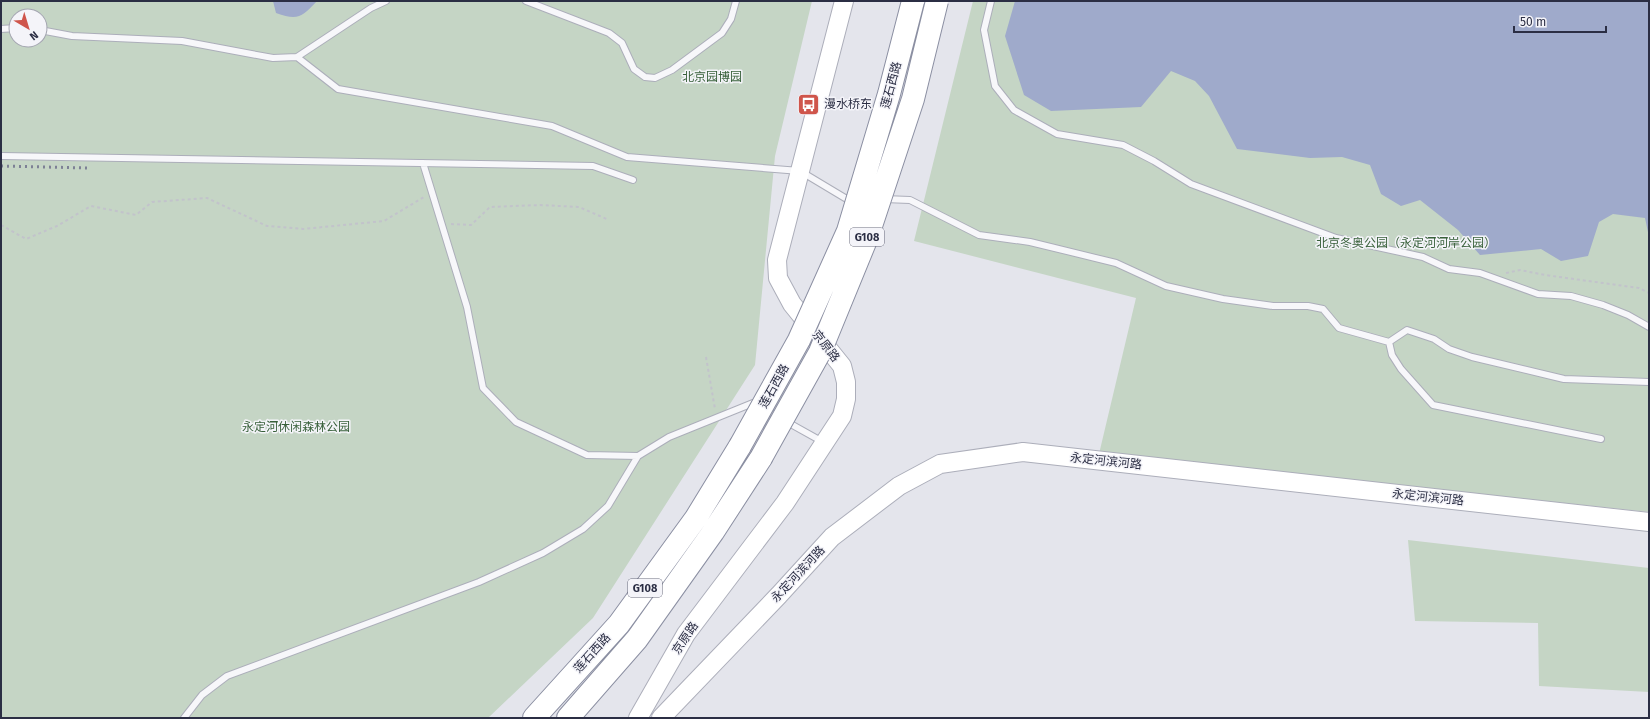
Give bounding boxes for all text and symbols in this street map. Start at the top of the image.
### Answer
north arrow [8,8,48,48]
scale bar [1514,8,1606,34]
text: 50 m [1520,15,1546,29]
text: N [27,28,41,43]
street label: 莲石西路 [878,60,904,110]
park label: 北京园博园 [682,70,742,84]
bus stop icon: 漫水桥东 [795,91,821,117]
place label: 漫水桥东 [824,97,872,111]
road number: G108 [850,228,884,246]
park label: 北京冬奥公园（永定河河岸公园） [1316,236,1496,250]
street label: 京原路 [809,328,843,364]
street label: 莲石西路 [756,362,792,410]
park label: 永定河休闲森林公园 [242,420,350,434]
street label: 永定河滨河路 [1069,450,1143,472]
street label: 永定河滨河路 [1391,486,1465,508]
street label: 永定河滨河路 [768,543,828,605]
road number: G108 [628,579,662,597]
street label: 京原路 [669,619,701,657]
street label: 莲石西路 [571,630,613,676]

